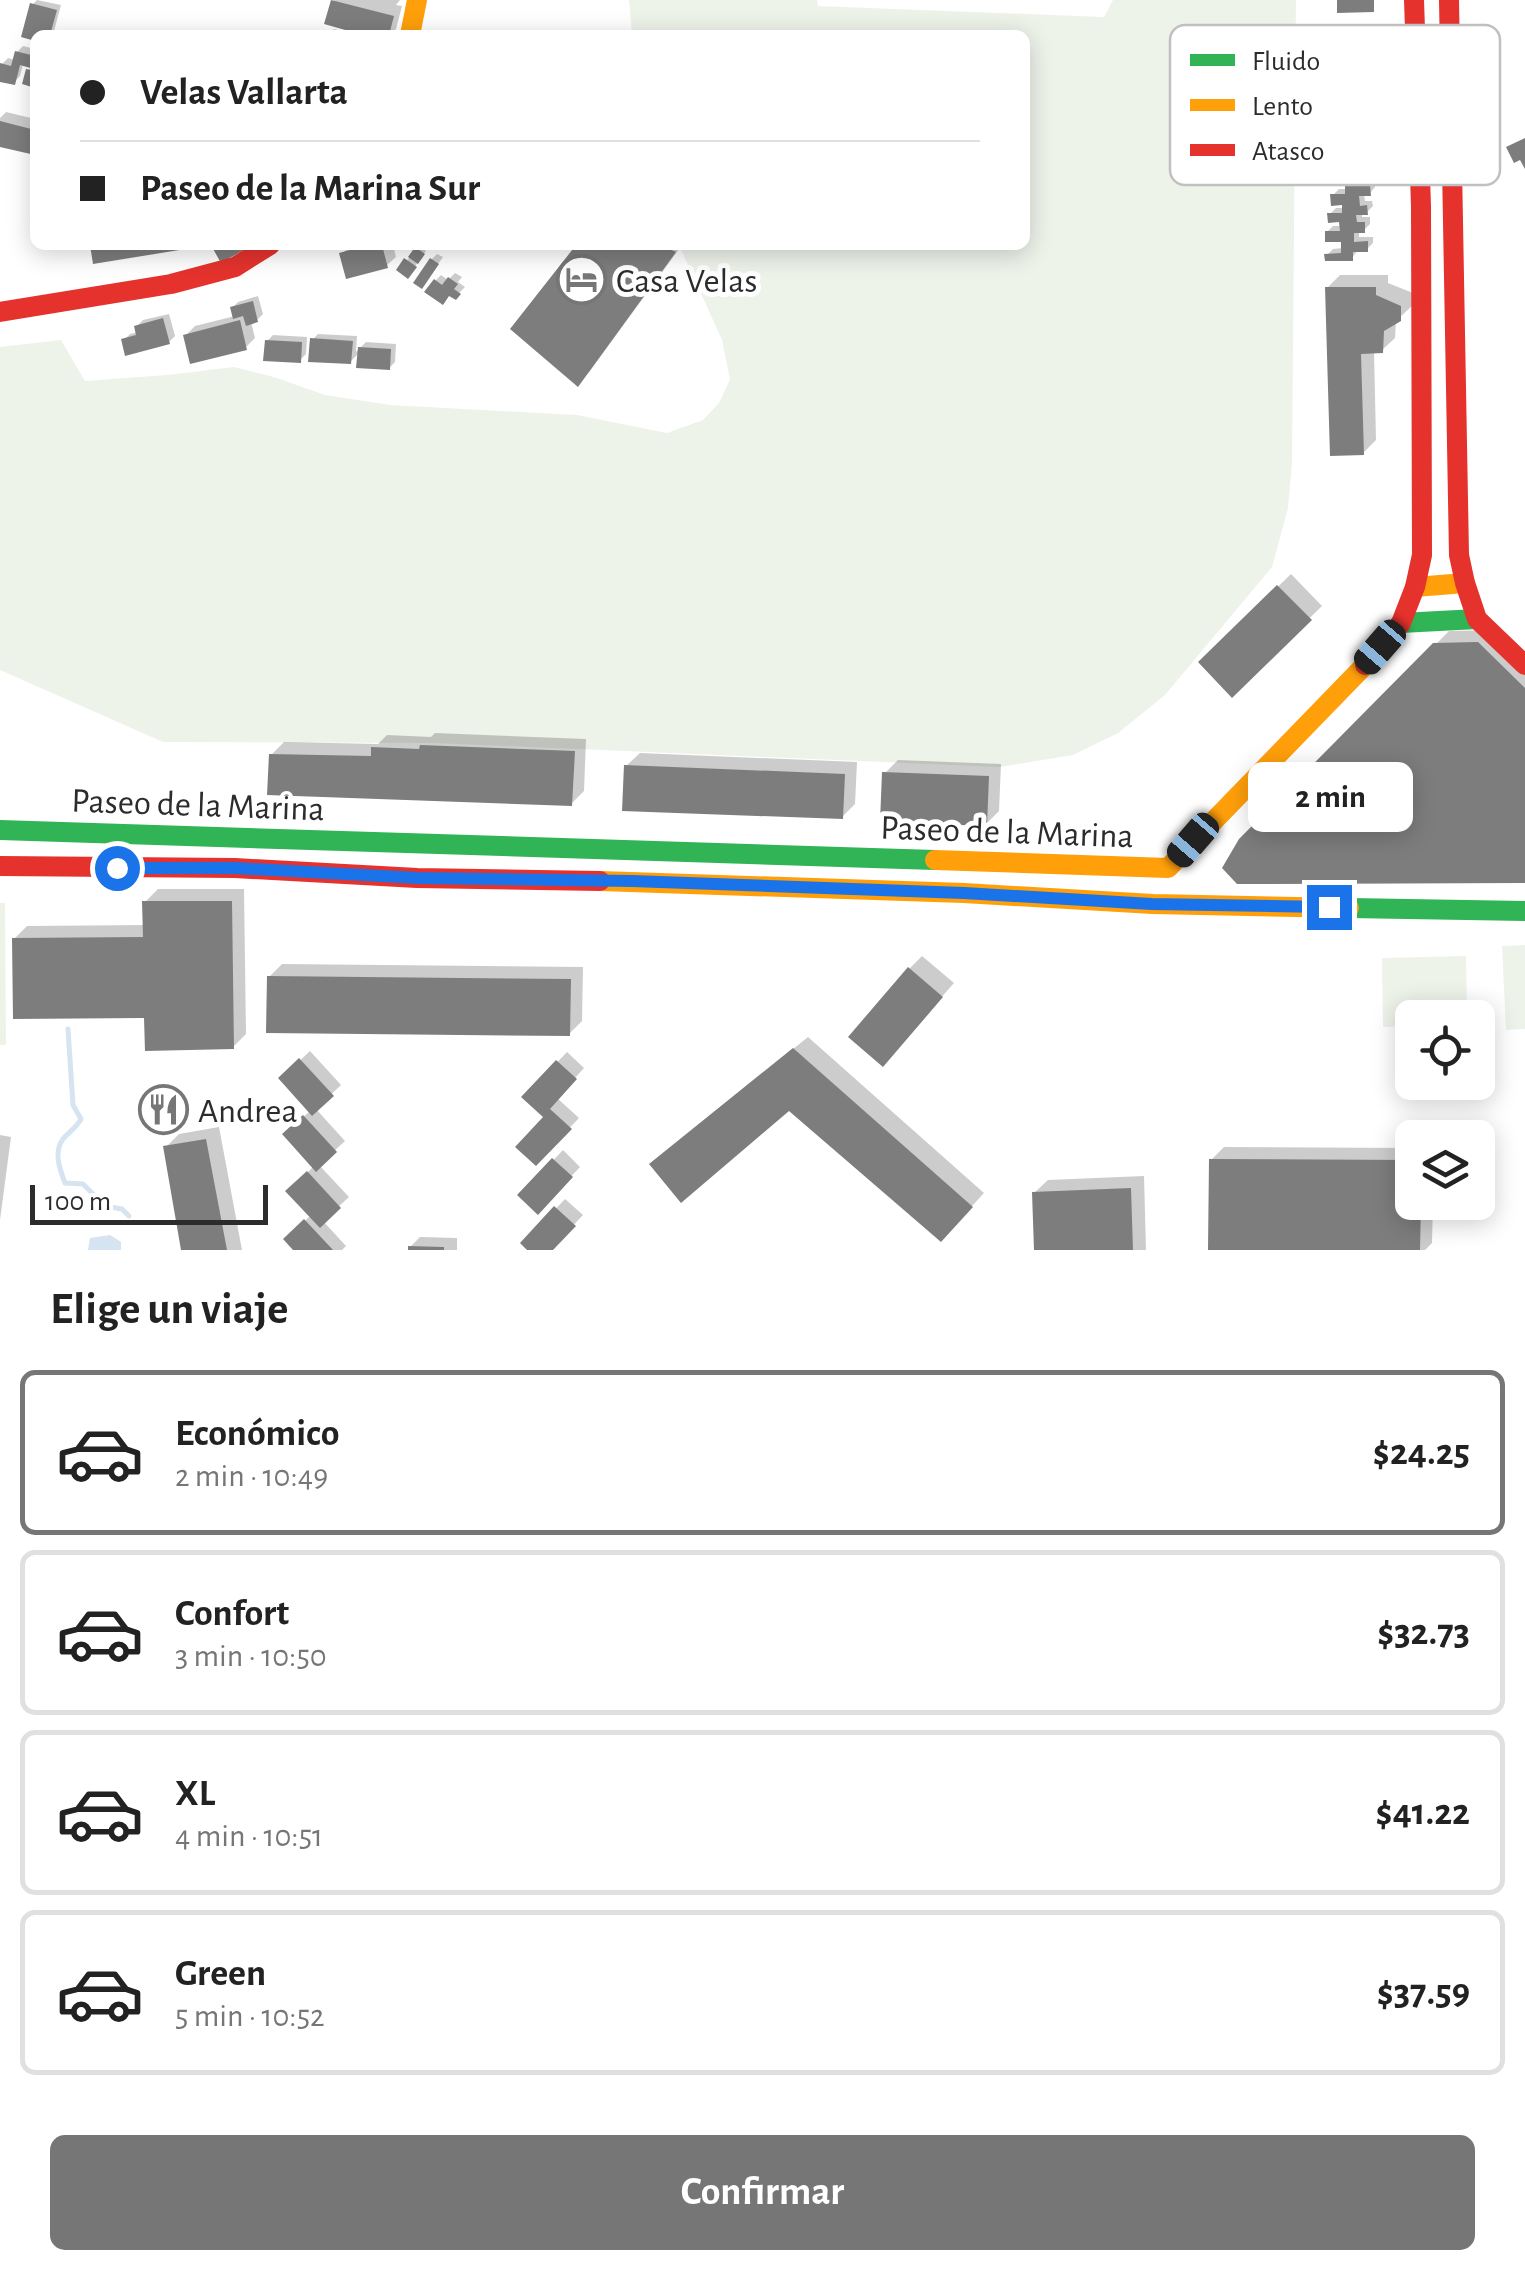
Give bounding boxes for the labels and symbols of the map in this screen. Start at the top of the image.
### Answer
legend [1170,25,1500,185]
text: Fluido [1252,48,1320,76]
text: Lento [1252,93,1313,121]
text: Atasco [1252,138,1324,166]
hotel icon: Casa Velas [555,254,607,306]
place label: Casa Velas [616,264,757,299]
car [1349,615,1411,679]
callout: 2 min [1246,762,1412,832]
street label: Paseo de la Marina [71,784,325,827]
car [1162,808,1224,872]
street label: Paseo de la Marina [880,811,1134,854]
route start [95,846,140,891]
route end [1307,885,1352,930]
restaurant icon: Andrea [137,1084,189,1136]
place label: Andrea [198,1094,298,1129]
scale bar [30,1180,268,1224]

